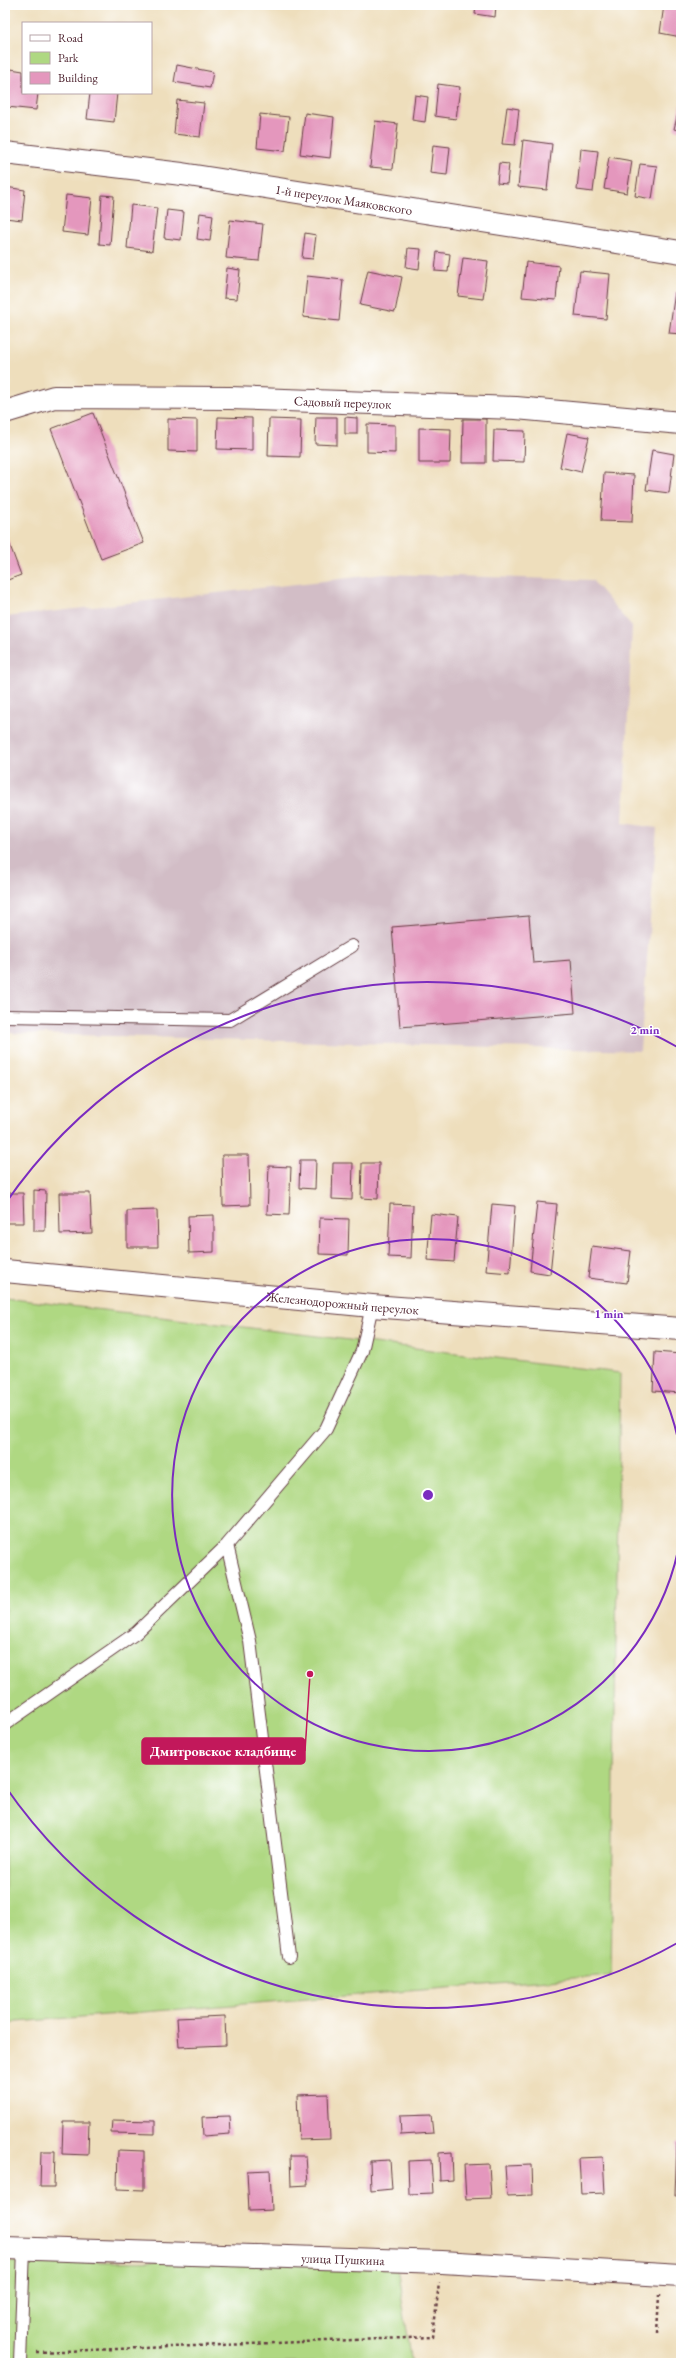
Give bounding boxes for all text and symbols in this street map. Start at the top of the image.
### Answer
legend [22,22,152,94]
text: Road [58,30,84,46]
text: Park [58,50,79,66]
text: Building [58,70,99,86]
street label: 1-й переулок Маяковского [274,181,413,219]
street label: Садовый переулок [294,392,392,413]
text: 2 min [630,1022,660,1038]
street label: Железнодорожный переулок [264,1288,420,1319]
text: 1 min [594,1306,624,1322]
centre of rings [421,1488,435,1502]
callout: Дмитровское кладбище [142,1738,305,1764]
text: Дмитровское кладбище [150,1742,296,1760]
street label: улица Пушкина [301,2249,386,2269]

